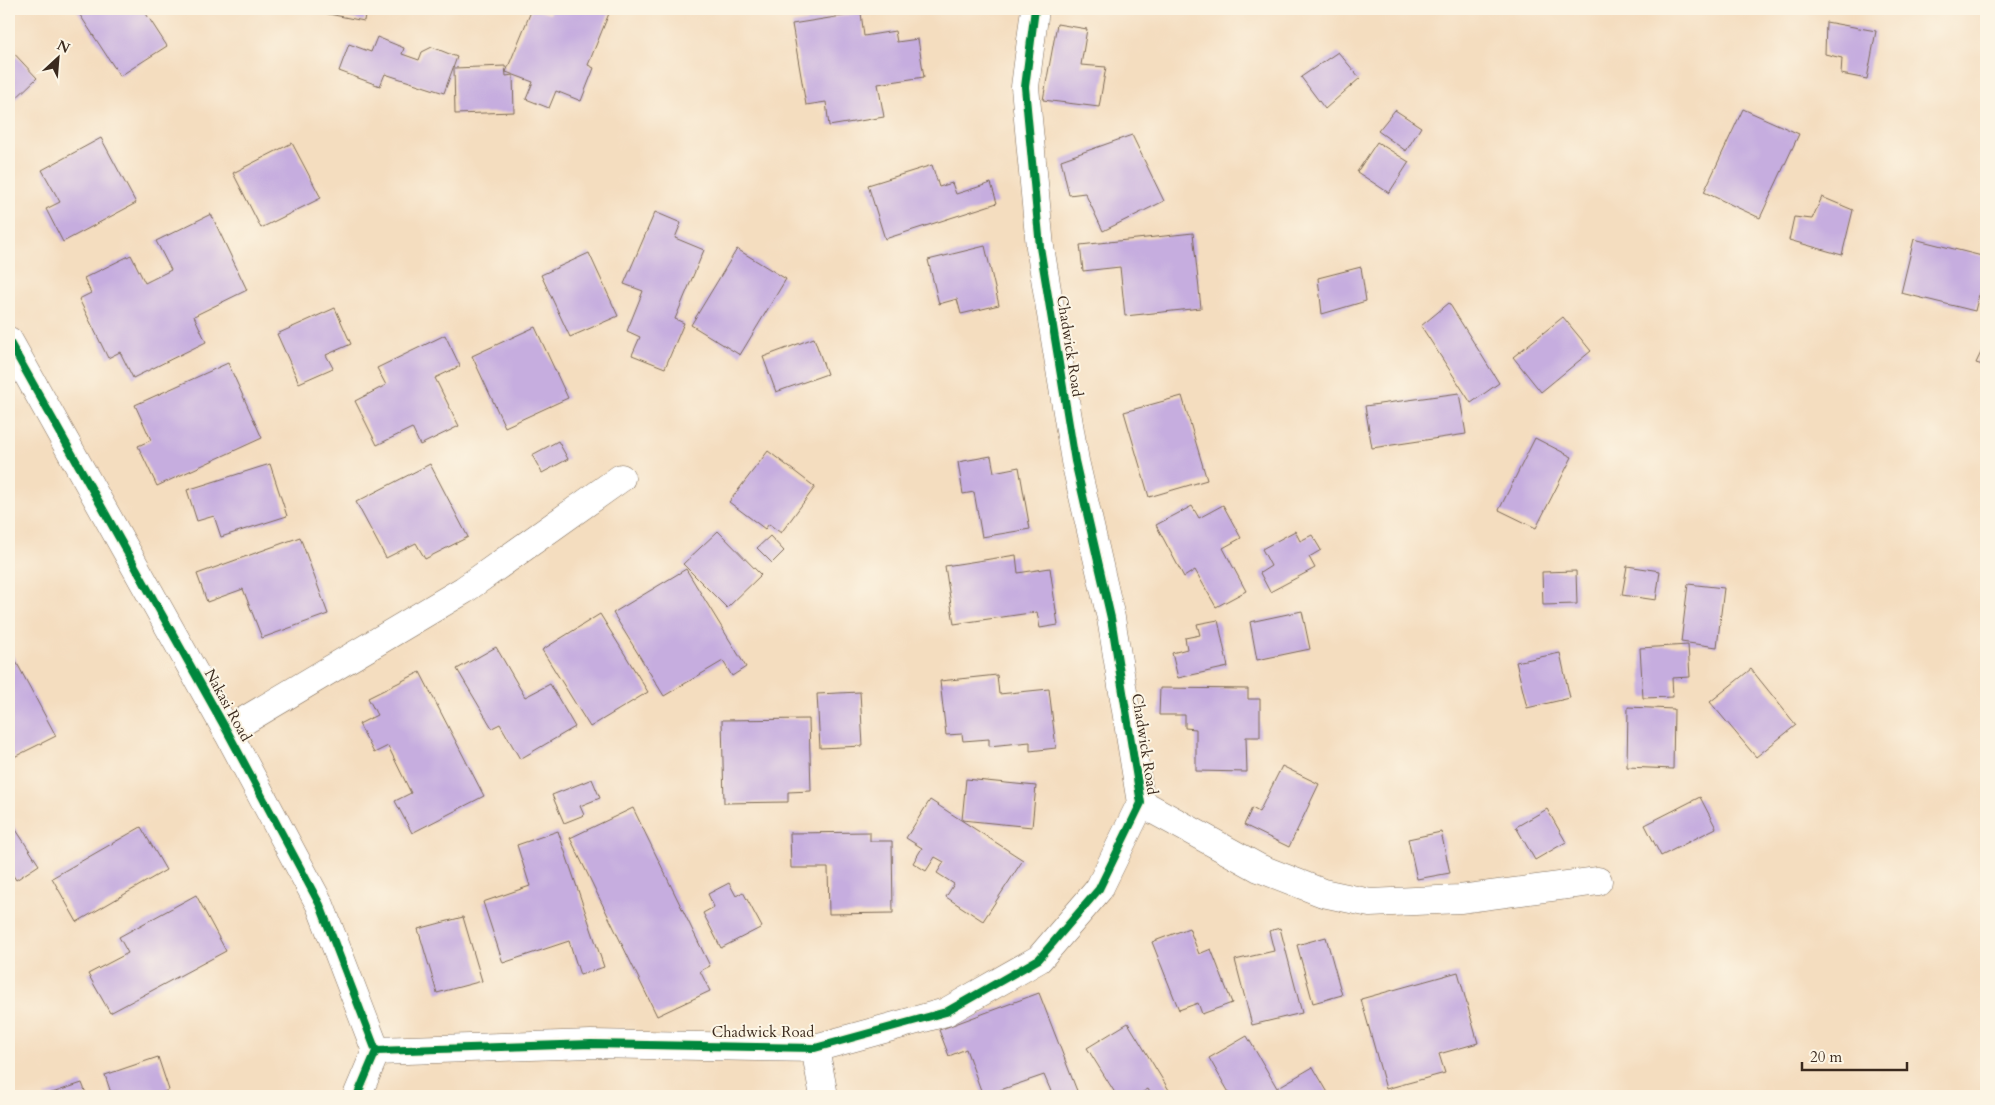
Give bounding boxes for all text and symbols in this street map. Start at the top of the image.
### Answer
north arrow [32,32,82,82]
text: N [54,36,73,58]
street label: Chadwick Road [1052,294,1088,398]
street label: Nakasi Road [200,665,256,745]
street label: Chadwick Road [1127,692,1163,796]
street label: Chadwick Road [712,1022,814,1042]
scale bar [1802,1040,1908,1072]
text: 20 m [1810,1047,1842,1067]

